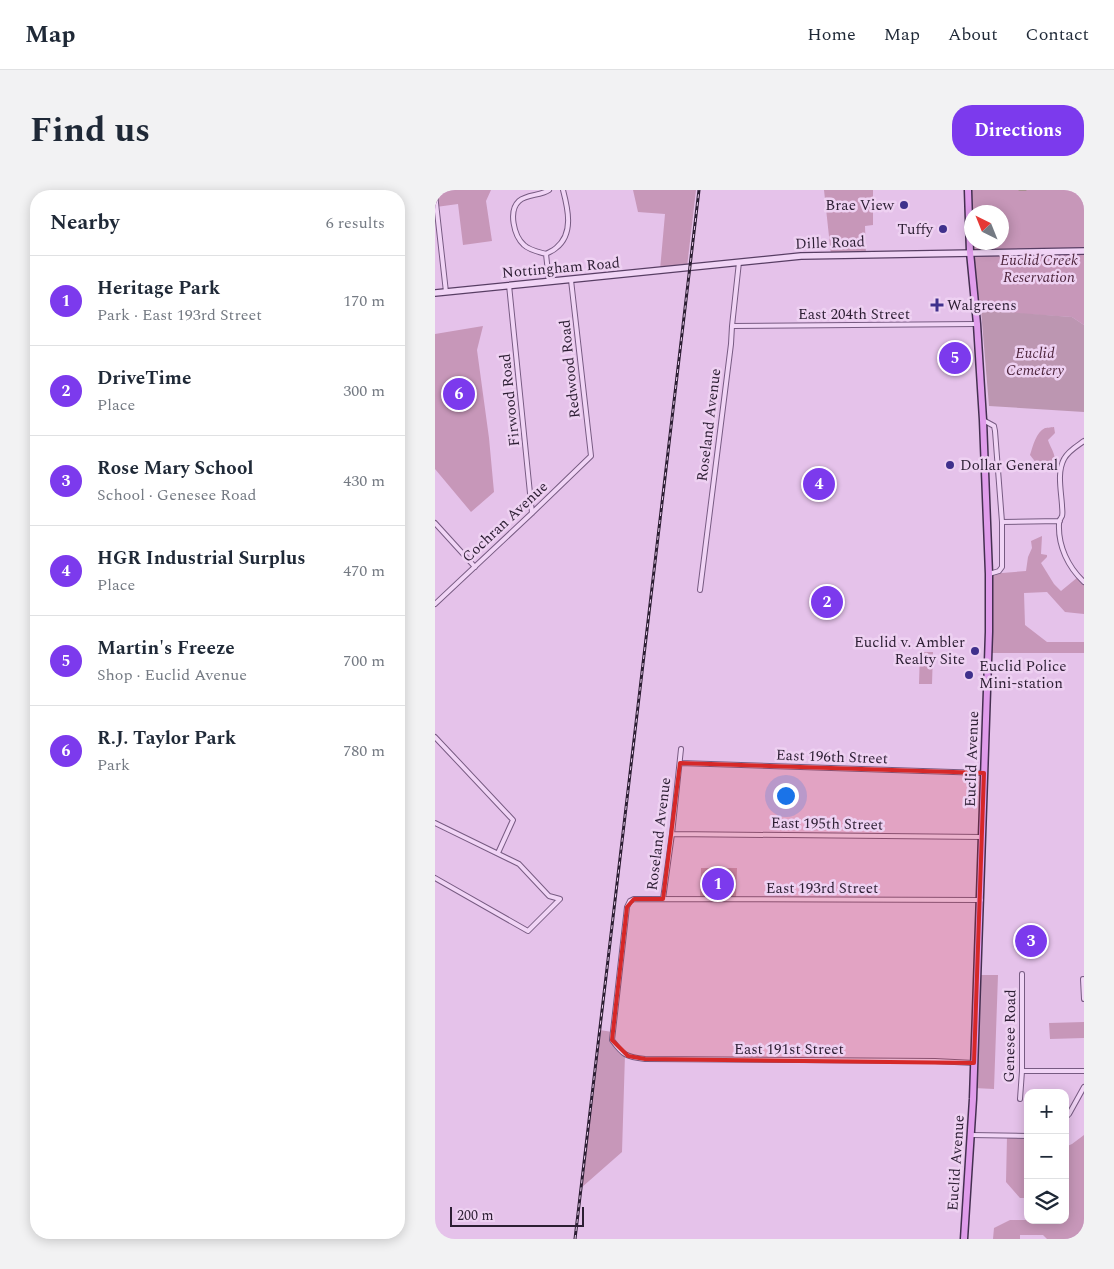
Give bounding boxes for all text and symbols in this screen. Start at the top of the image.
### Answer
text: Map [25,17,75,53]
text: Home [807,21,856,48]
text: Map [884,21,920,48]
text: About [948,21,998,48]
text: Contact [1026,21,1089,48]
text: Find us [30,104,150,157]
button: Directions [952,105,1084,156]
place label: Brae View [825,194,895,217]
marker: Brae View [898,199,910,211]
north arrow [964,205,1009,250]
text: Nearby [50,207,120,239]
text: 6 results [326,211,385,235]
place label: Tuffy [897,218,934,241]
marker: Tuffy [937,223,949,235]
street label: Dille Road [795,230,865,256]
park label: Euclid Creek Reservation [1000,249,1078,289]
street label: Nottingham Road [501,251,621,285]
text: Heritage Park [97,274,220,303]
text: 1 [62,289,70,313]
text: 170 m [343,289,385,313]
place label: Walgreens [947,294,1017,317]
marker: Walgreens [931,299,943,311]
text: Park · East 193rd Street [97,303,262,327]
street label: East 204th Street [798,303,910,326]
street label: Redwood Road [553,318,587,420]
pin: 5 [939,339,971,377]
park label: Euclid Cemetery [1006,342,1064,382]
street label: Firwood Road [494,352,526,448]
text: DriveTime [97,364,191,393]
street label: Roseland Avenue [691,367,727,483]
pin: 6 [443,375,475,413]
text: 2 [62,379,70,403]
text: 300 m [343,379,385,403]
text: Place [97,393,135,417]
text: Rose Mary School [97,454,254,483]
place label: Dollar General [960,454,1058,477]
marker: Dollar General [944,459,956,471]
pin: 4 [803,465,835,503]
text: 3 [62,469,70,493]
text: 430 m [343,469,385,493]
street label: Cochran Avenue [457,476,553,568]
text: School · Genesee Road [97,483,256,507]
text: HGR Industrial Surplus [97,544,305,573]
text: 4 [62,559,70,583]
text: 470 m [343,559,385,583]
text: Place [97,573,135,597]
pin: 2 [811,583,843,621]
place label: Euclid v. Ambler Realty Site [854,631,965,671]
text: Martin's Freeze [97,634,235,663]
marker: Euclid v. Ambler Realty Site [969,645,981,657]
text: 5 [62,649,70,673]
text: 700 m [343,649,385,673]
place label: Euclid Police Mini-station [979,655,1067,695]
text: Shop · Euclid Avenue [97,663,247,687]
marker: Euclid Police Mini-station [963,669,975,681]
street label: Euclid Avenue [959,711,985,807]
text: R.J. Taylor Park [97,724,236,753]
text: 6 [62,739,70,763]
text: 780 m [343,739,385,763]
street label: East 196th Street [776,744,888,770]
text: Park [97,753,130,777]
street label: Roseland Avenue [641,776,677,892]
your location [773,783,799,809]
street label: East 195th Street [771,812,883,836]
pin: 1 [702,865,734,903]
street label: East 193rd Street [766,877,878,900]
pin: 3 [1015,922,1047,960]
street label: Genesee Road [998,989,1022,1083]
street label: East 191st Street [734,1038,844,1061]
map controls [1024,1089,1069,1224]
button: + [1024,1089,1069,1134]
street label: Euclid Avenue [941,1114,971,1212]
button: − [1024,1134,1069,1179]
button: layers [1024,1179,1069,1224]
scale bar [450,1204,584,1227]
text: 200 m [457,1205,494,1226]

